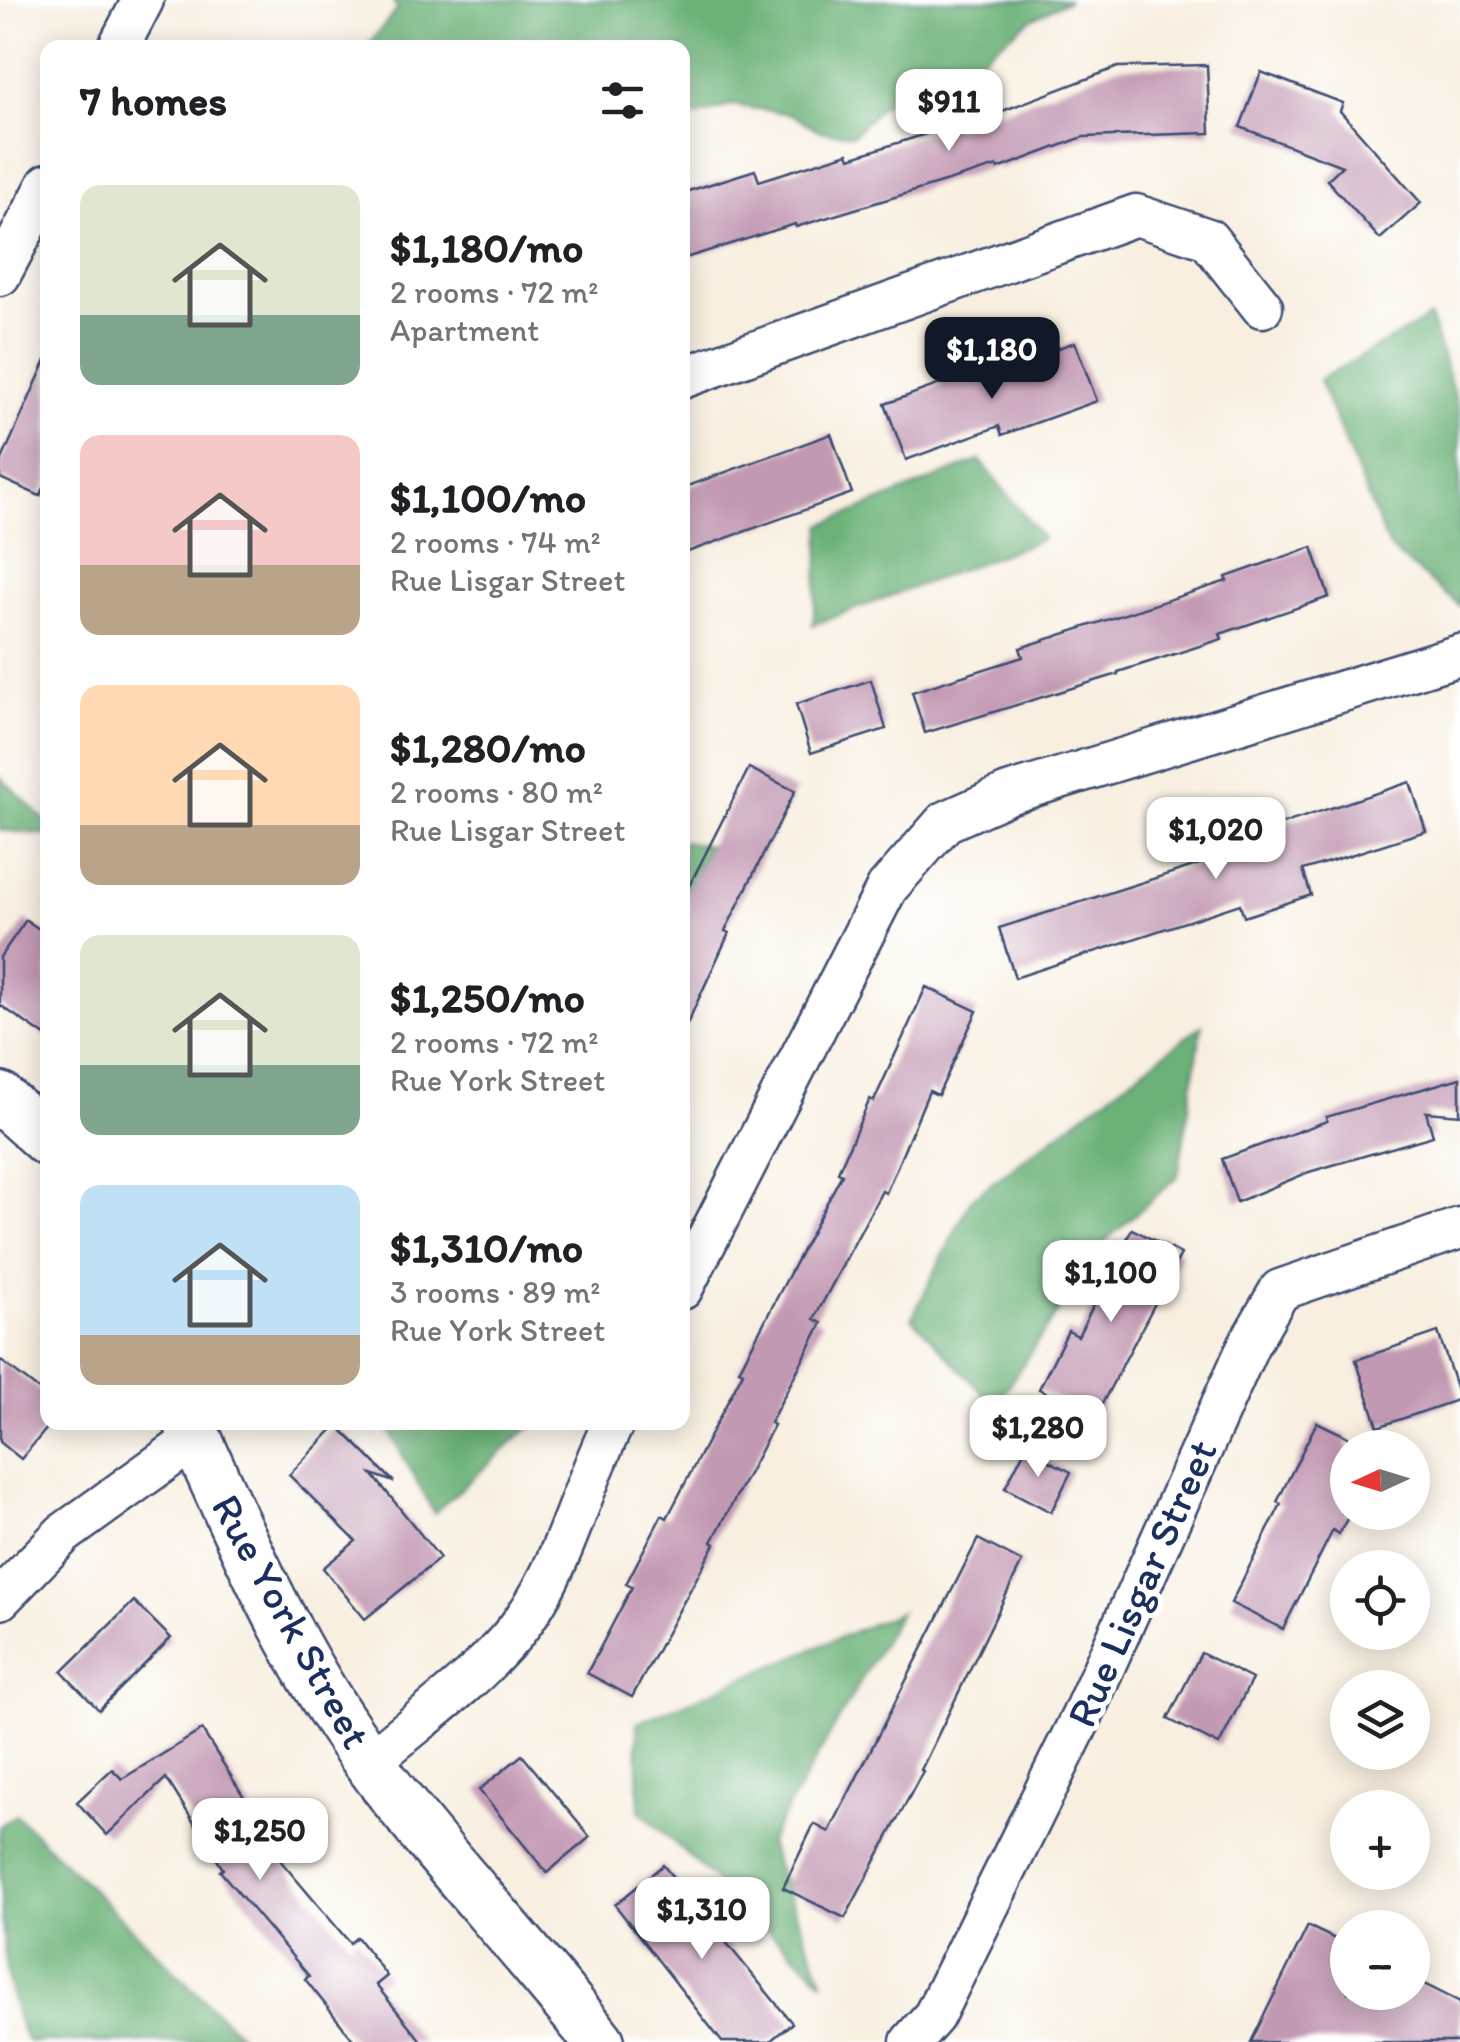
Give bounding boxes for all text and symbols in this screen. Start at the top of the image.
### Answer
pin: $911 [890,69,1008,154]
icon: filters [595,73,650,128]
text: 7 homes [80,75,227,126]
text: $911 [918,82,980,120]
text: $1,180/mo [390,222,583,273]
icon: home [160,225,280,345]
text: 2 rooms · 72 m² [390,273,598,311]
text: Apartment [390,311,539,349]
pin: $1,180 [911,317,1073,402]
text: $1,180 [947,330,1037,368]
text: $1,100/mo [390,472,586,523]
icon: home [160,475,280,595]
text: 2 rooms · 74 m² [390,523,601,561]
text: Rue Lisgar Street [390,561,626,599]
text: $1,280/mo [390,722,586,773]
icon: home [160,725,280,845]
text: 2 rooms · 80 m² [390,773,603,811]
pin: $1,020 [1135,797,1297,882]
text: $1,020 [1169,810,1263,848]
text: Rue Lisgar Street [390,811,626,849]
text: $1,250/mo [390,972,585,1023]
icon: home [160,975,280,1095]
text: 2 rooms · 72 m² [390,1023,598,1061]
text: Rue York Street [390,1061,605,1099]
text: $1,310/mo [390,1222,583,1273]
icon: home [160,1225,280,1345]
pin: $1,100 [1030,1240,1192,1325]
text: $1,100 [1065,1253,1157,1291]
text: 3 rooms · 89 m² [390,1273,601,1311]
text: Rue York Street [390,1311,605,1349]
pin: $1,280 [957,1395,1119,1480]
text: $1,280 [992,1408,1084,1446]
north arrow [1330,1430,1430,1530]
map controls [1330,1430,1430,2010]
street label: Rue Lisgar Street [1055,1432,1228,1735]
street label: Rue York Street [201,1485,382,1757]
button: locate [1330,1550,1430,1650]
button: layers [1330,1670,1430,1770]
button: + [1330,1790,1430,1890]
pin: $1,250 [179,1798,341,1883]
text: $1,250 [214,1811,306,1849]
pin: $1,310 [621,1877,783,1962]
text: $1,310 [657,1890,747,1928]
button: − [1330,1910,1430,2010]

